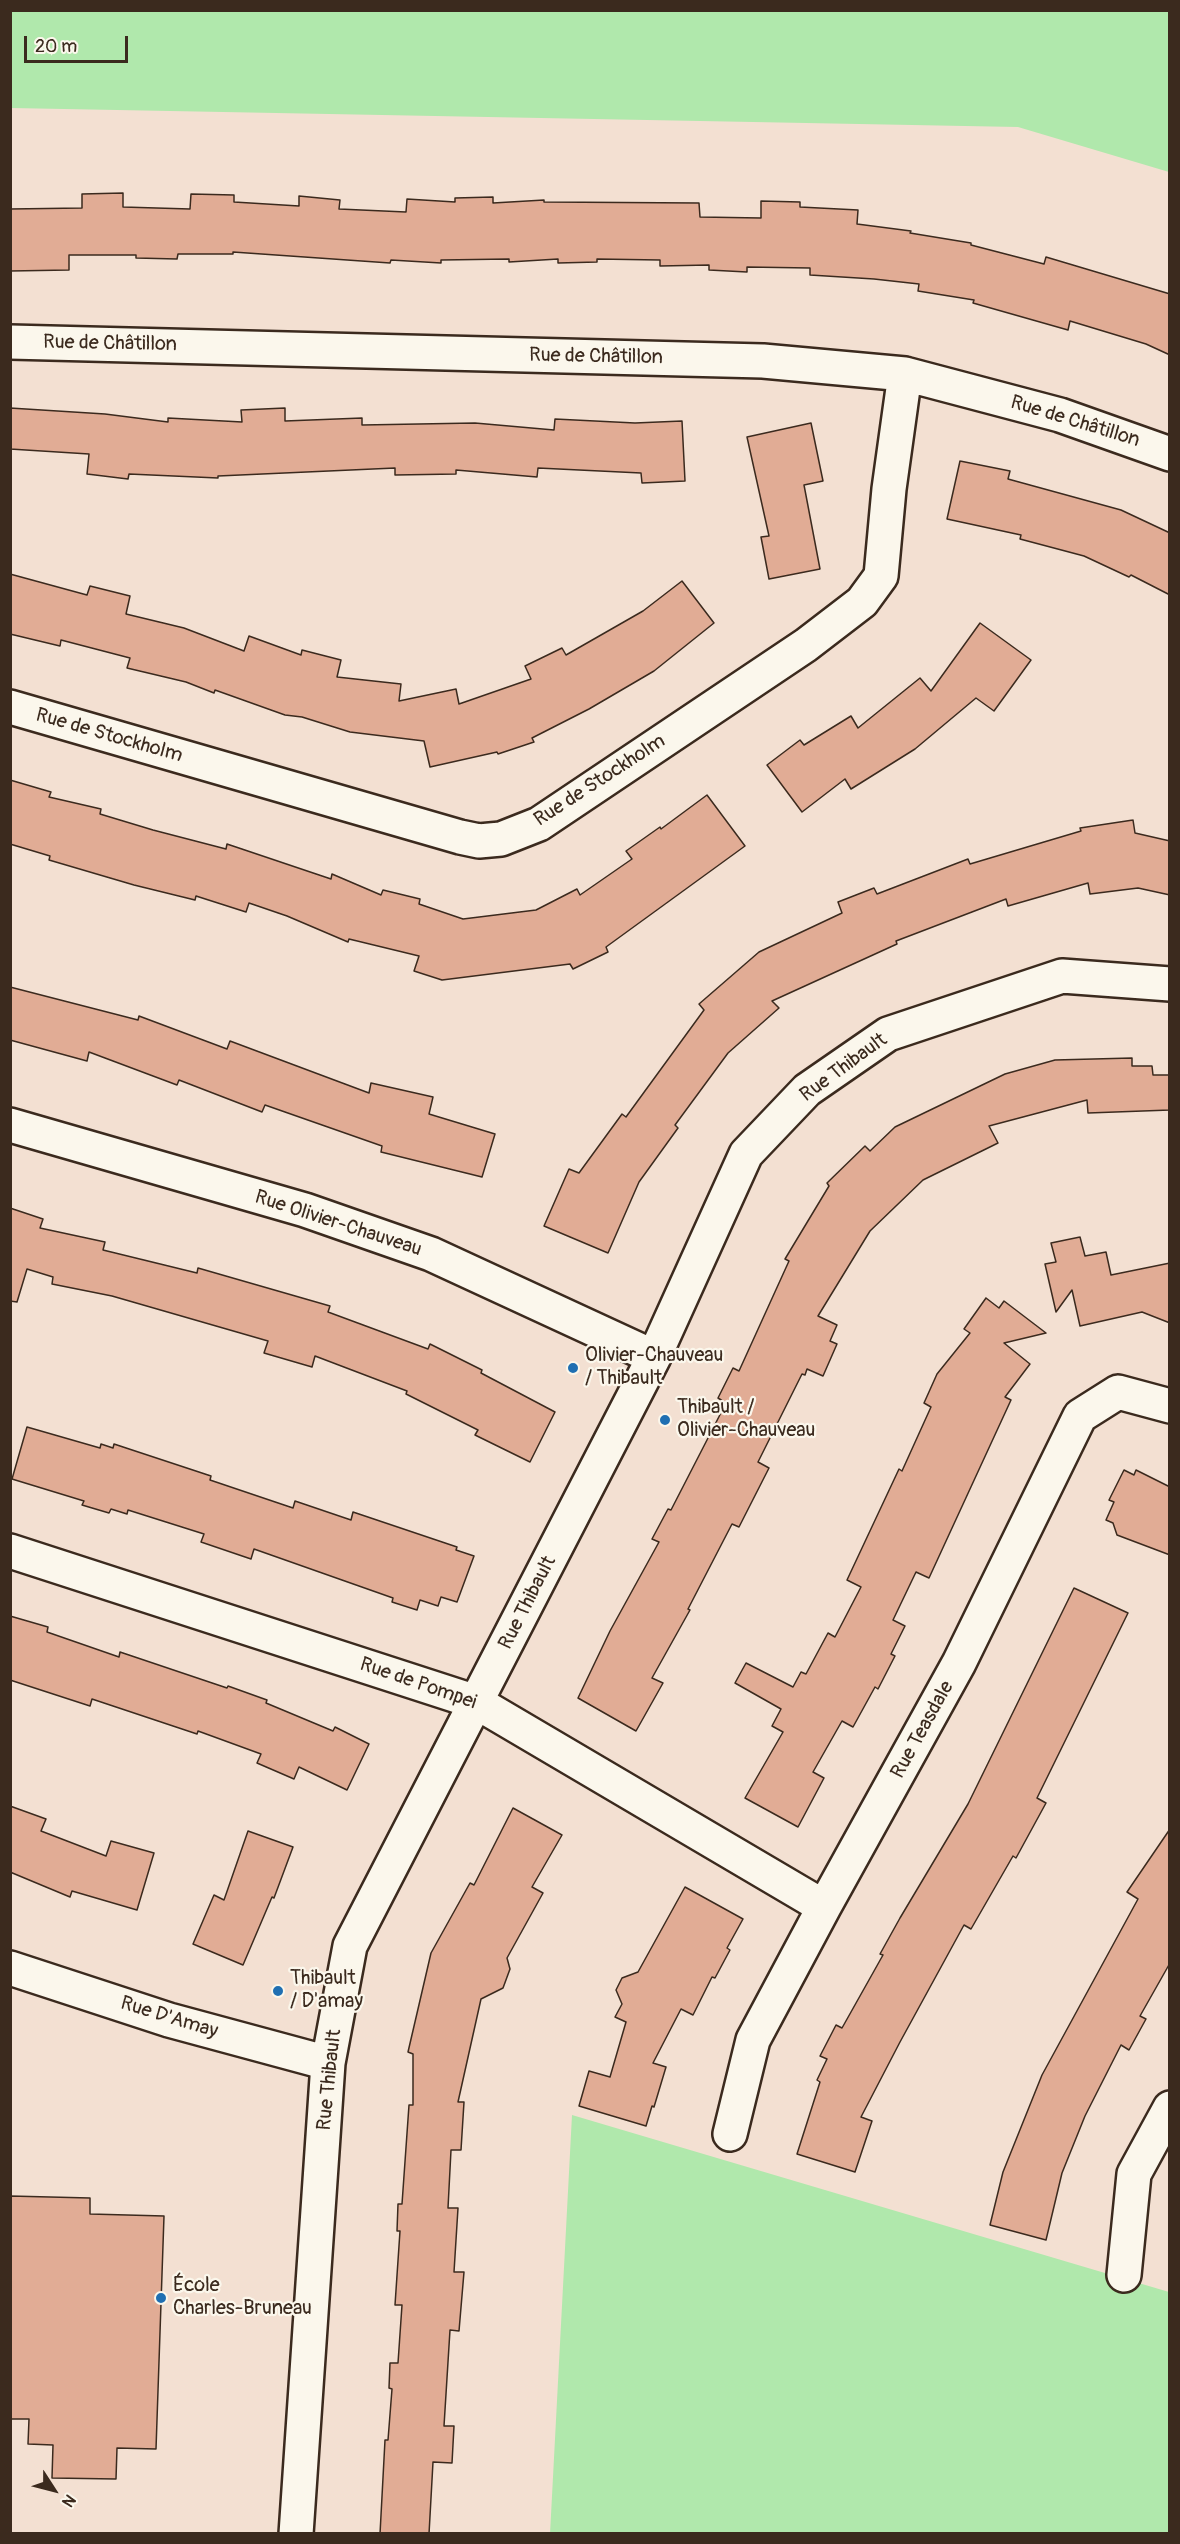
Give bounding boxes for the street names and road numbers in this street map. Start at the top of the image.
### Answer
street label: Rue de Châtillon [43,331,177,357]
street label: Rue de Châtillon [529,344,663,370]
street label: Rue de Châtillon [1007,391,1143,453]
street label: Rue de Stockholm [33,704,185,768]
street label: Rue de Stockholm [530,730,670,832]
street label: Rue Thibault [796,1028,892,1108]
street label: Rue Olivier-Chauveau [252,1186,424,1262]
street label: Rue Thibault [494,1552,562,1654]
street label: Rue de Pompei [356,1653,480,1715]
street label: Rue Teasdale [886,1677,960,1783]
street label: Rue D'Amay [117,1992,221,2044]
street label: Rue Thibault [313,2028,347,2132]

